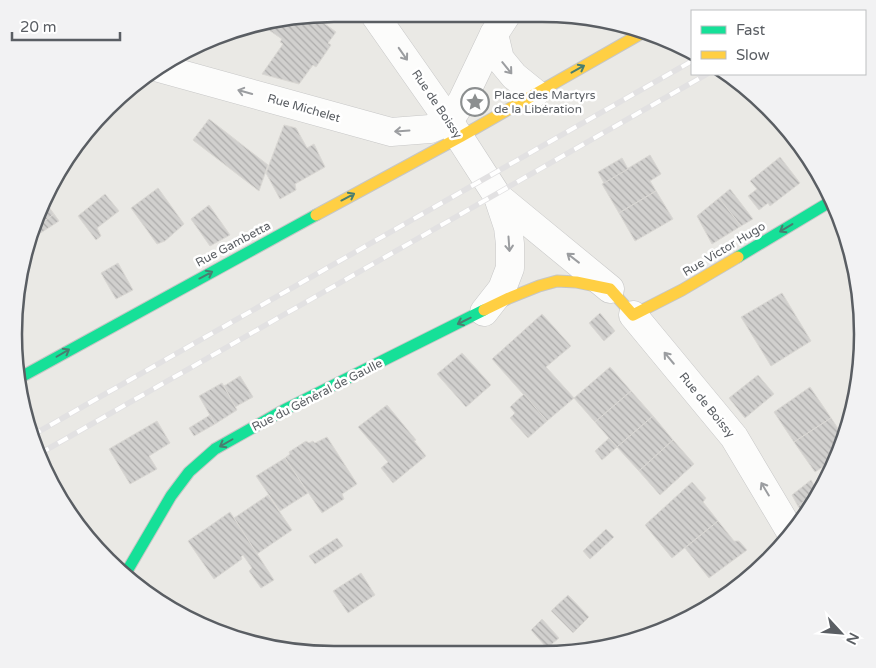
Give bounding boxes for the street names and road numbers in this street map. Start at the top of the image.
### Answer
street label: Rue de Boissy [409,67,465,141]
street label: Rue Michelet [266,91,342,125]
street label: Rue Gambetta [193,218,273,270]
street label: Rue Victor Hugo [680,219,768,279]
street label: Rue du Général de Gaulle [249,356,385,434]
street label: Rue de Boissy [676,370,738,441]

